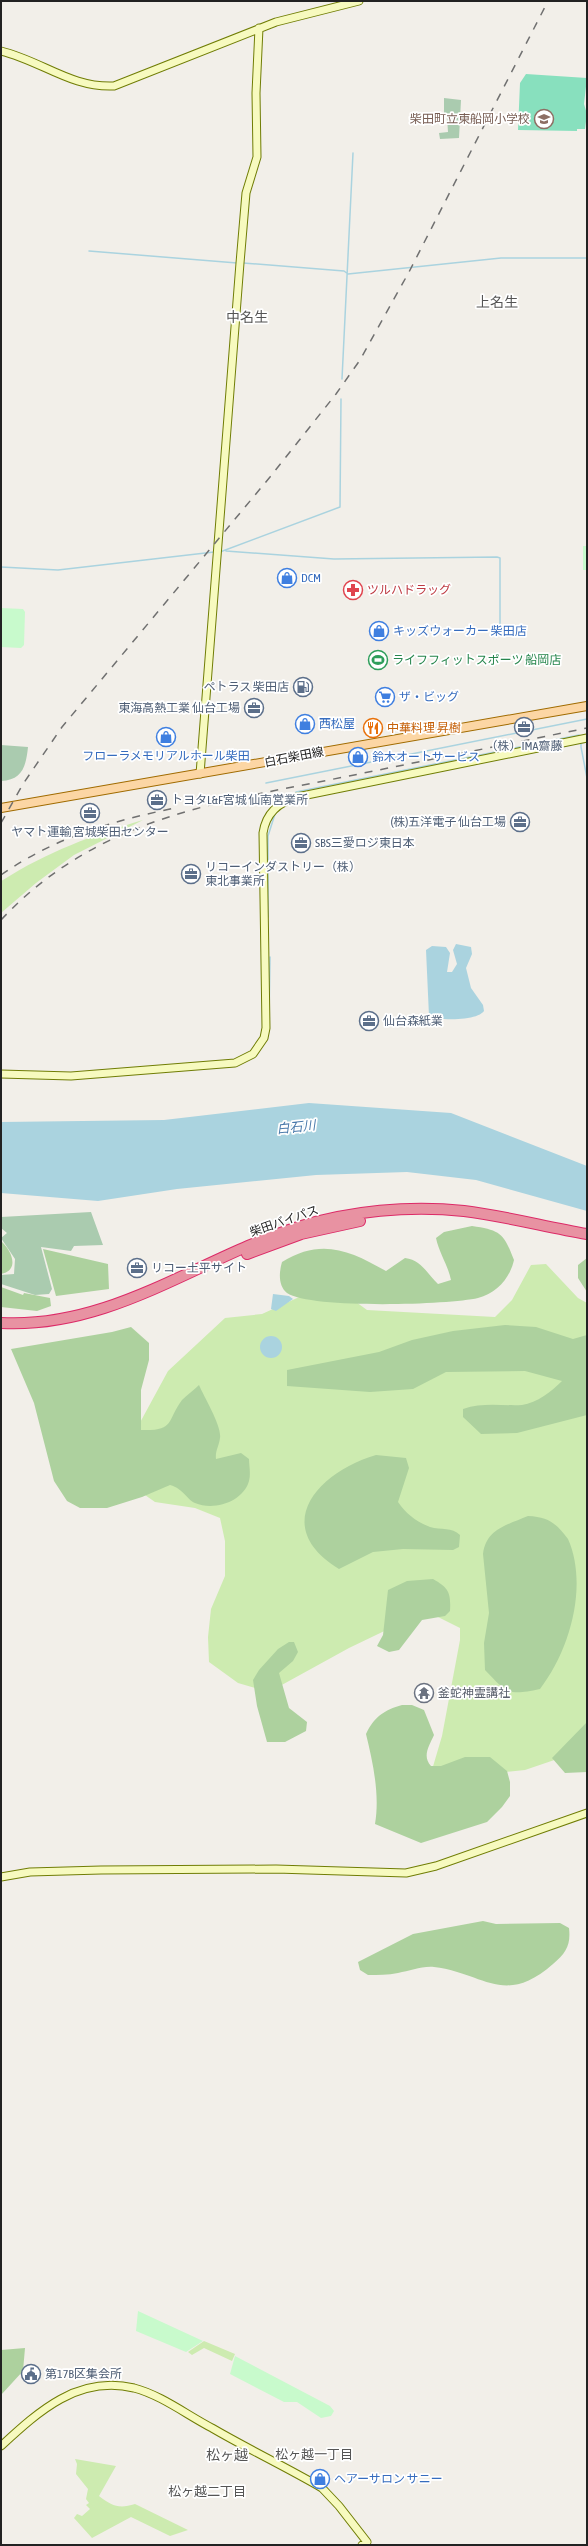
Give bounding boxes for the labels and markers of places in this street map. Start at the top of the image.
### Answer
school or university icon: 柴田町立東船岡小学校 [533,108,555,130]
place label: 柴田町立東船岡小学校 [410,112,530,126]
shop icon: DCM [276,567,298,589]
place label: DCM [301,571,321,585]
pharmacy icon: ツルハドラッグ [342,579,364,601]
place label: ツルハドラッグ [367,583,451,597]
shop icon: キッズウォーカー 柴田店 [368,620,390,642]
place label: キッズウォーカー 柴田店 [393,624,527,638]
sports icon: ライフフィットスポーツ 船岡店 [367,649,389,671]
place label: ライフフィットスポーツ 船岡店 [392,653,561,667]
fuel station icon: ペトラス 柴田店 [292,676,314,698]
place label: ペトラス 柴田店 [204,680,289,694]
supermarket icon: ザ・ビッグ [374,686,396,708]
place label: ザ・ビッグ [399,690,459,704]
office icon: 東海高熱工業 仙台工場 [243,697,265,719]
place label: 東海高熱工業 仙台工場 [118,701,240,715]
shop icon: 西松屋 [294,713,316,735]
office icon: （株）IMA齋藤 [513,716,535,738]
place label: 西松屋 [319,717,355,731]
restaurant icon: 中華料理 昇樹 [362,717,384,739]
place label: 中華料理 昇樹 [387,721,461,735]
shop icon: フローラメモリアルホール柴田 [155,726,177,748]
place label: （株）IMA齋藤 [486,739,562,753]
shop icon: 鈴木オートサービス [347,746,369,768]
place label: フローラメモリアルホール柴田 [82,749,250,763]
place label: 鈴木オートサービス [372,750,480,764]
office icon: トヨタL&F宮城 仙南営業所 [146,789,168,811]
place label: トヨタL&F宮城 仙南営業所 [171,793,308,807]
office icon: ヤマト運輸 宮城柴田センター [79,802,101,824]
office icon: (株)五洋電子 仙台工場 [509,811,531,833]
place label: (株)五洋電子 仙台工場 [391,815,506,829]
place label: ヤマト運輸 宮城柴田センター [11,825,169,839]
office icon: SBS三愛ロジ東日本 [290,832,312,854]
place label: SBS三愛ロジ東日本 [315,836,415,850]
place label: リコーインダストリー（株） 東北事業所 [205,860,361,888]
office icon: リコーインダストリー（株） 東北事業所 [180,863,202,885]
office icon: 仙台森紙業 [358,1010,380,1032]
place label: 仙台森紙業 [383,1014,443,1028]
office icon: リコー土平サイト [126,1257,148,1279]
place label: リコー土平サイト [151,1261,247,1275]
temple icon: 釜蛇神霊講社 [413,1682,435,1704]
place label: 釜蛇神霊講社 [438,1686,510,1700]
public building icon: 第17B区集会所 [20,2363,42,2385]
place label: 第17B区集会所 [45,2367,122,2381]
shop icon: ヘアーサロン サニー [309,2468,331,2490]
place label: ヘアーサロン サニー [334,2472,443,2486]

